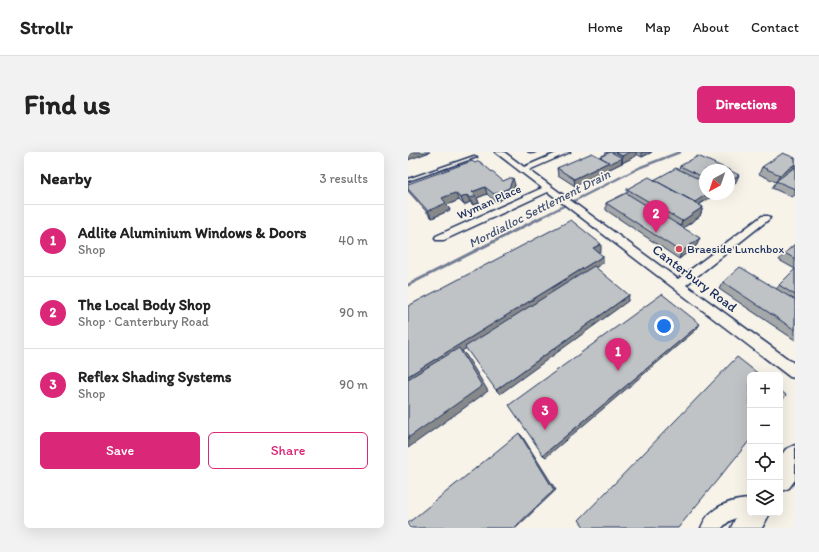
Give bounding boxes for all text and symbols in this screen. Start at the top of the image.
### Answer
text: Strollr [20,16,73,39]
text: Home [588,19,623,36]
text: Map [645,19,671,36]
text: About [693,19,729,36]
text: Contact [751,19,799,36]
button: Directions [697,86,795,123]
text: Find us [24,87,111,121]
north arrow [699,164,735,200]
water label: Mordialloc Settlement Drain [466,166,613,251]
text: Nearby [40,168,92,188]
text: 3 results [319,171,368,186]
street label: Wyman Place [455,182,523,222]
pin: 2 [643,200,669,233]
text: Adlite Aluminium Windows & Doors [78,224,307,242]
text: 1 [50,233,56,248]
text: 40 m [338,233,368,248]
street label: Canterbury Road [649,241,741,316]
text: Shop [78,242,105,257]
place label: Braeside Lunchbox [687,242,784,256]
marker: Braeside Lunchbox [674,244,684,254]
text: The Local Body Shop [78,296,211,314]
text: 2 [50,305,56,320]
text: 90 m [339,305,368,320]
text: Shop · Canterbury Road [78,314,209,329]
your location [654,316,674,336]
pin: 1 [605,338,631,371]
text: Reflex Shading Systems [78,368,232,386]
map controls [747,372,783,516]
button: + [747,372,783,408]
text: 3 [49,377,57,392]
text: 90 m [339,377,368,392]
text: Shop [78,386,105,401]
pin: 3 [532,397,558,430]
button: − [747,408,783,444]
button: Save [40,432,200,469]
button: Share [208,432,368,469]
button: locate [747,444,783,480]
button: layers [747,480,783,516]

